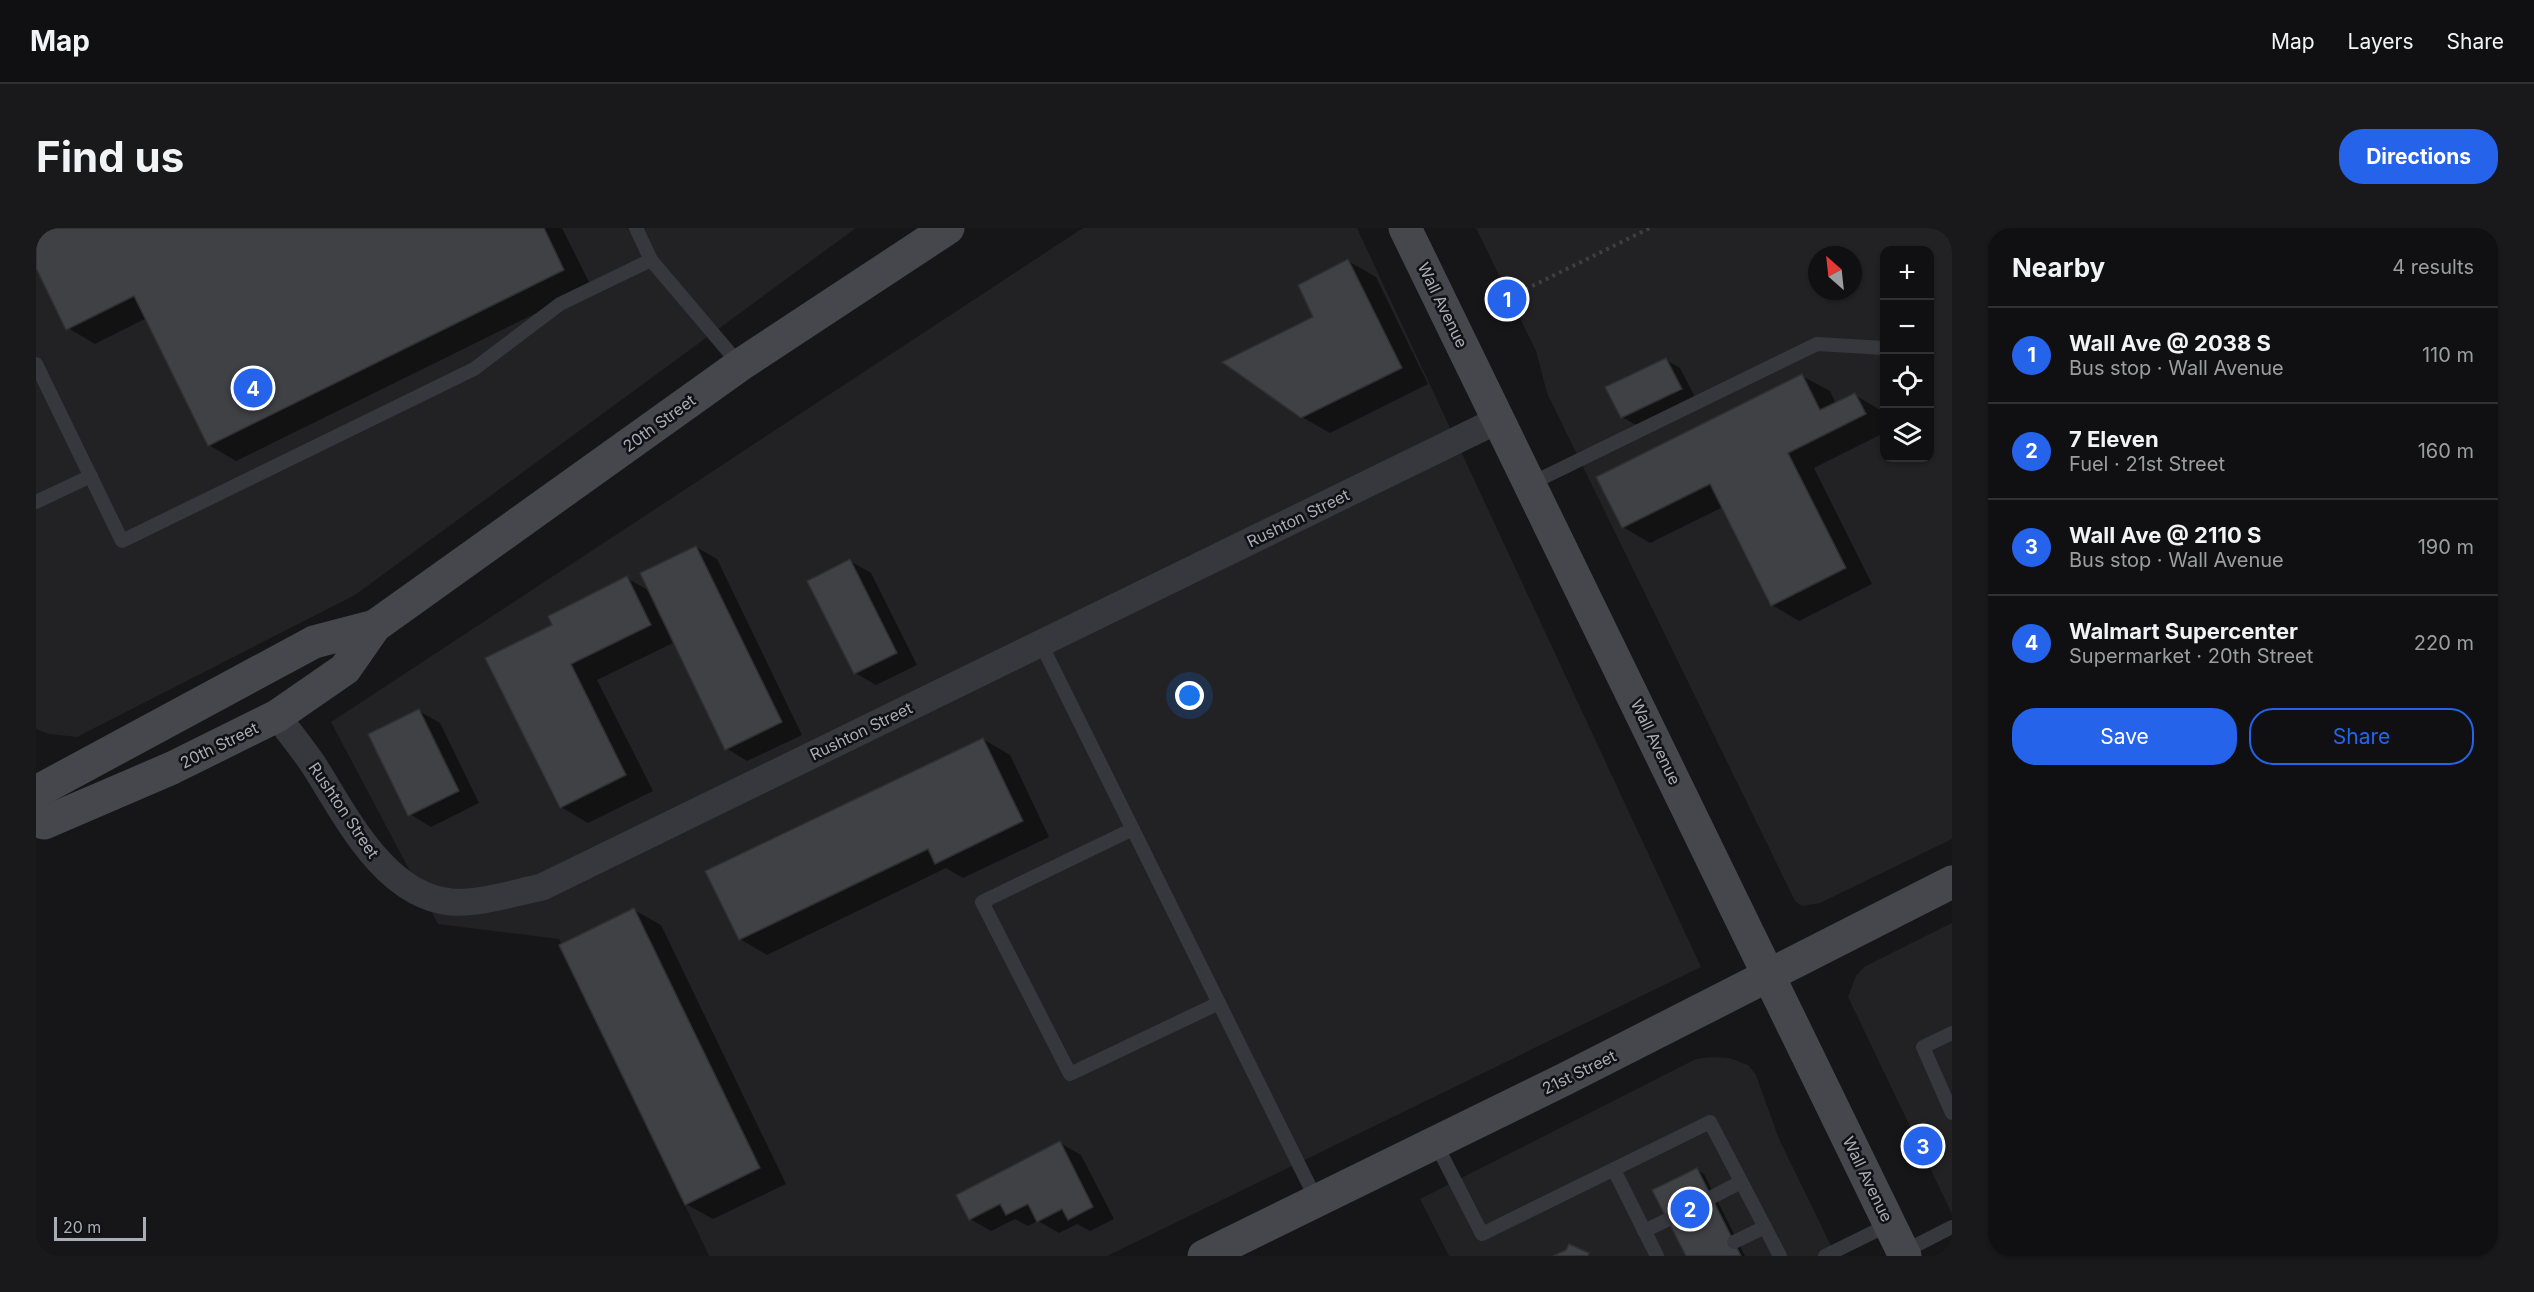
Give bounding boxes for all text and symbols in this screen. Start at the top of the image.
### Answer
text: Map [30,24,90,58]
text: Map [2271,29,2315,54]
text: Layers [2348,29,2414,54]
text: Share [2447,29,2504,54]
button: Directions [2339,129,2498,184]
text: Find us [36,131,184,182]
north arrow [1808,246,1862,300]
map controls [1880,246,1934,462]
button: + [1880,246,1934,300]
text: Nearby [2012,252,2105,283]
text: 4 results [2392,255,2474,279]
street label: Wall Avenue [1414,259,1472,351]
pin: 1 [1488,276,1526,322]
button: − [1880,300,1934,354]
text: Wall Ave @ 2038 S [2069,330,2271,356]
text: 1 [2027,343,2036,367]
text: 110 m [2422,343,2474,367]
button: locate [1880,354,1934,408]
text: Bus stop · Wall Avenue [2069,356,2284,380]
pin: 4 [234,366,272,410]
street label: 20th Street [619,390,699,456]
button: layers [1880,408,1934,462]
text: 7 Eleven [2069,426,2159,452]
text: 2 [2025,439,2038,463]
text: 160 m [2418,439,2474,463]
text: Fuel · 21st Street [2069,452,2225,476]
street label: Rushton Street [1244,485,1352,551]
text: Wall Ave @ 2110 S [2069,522,2261,548]
text: 3 [2025,535,2038,559]
text: 190 m [2418,535,2474,559]
text: Bus stop · Wall Avenue [2069,548,2284,572]
text: Walmart Supercenter [2069,618,2298,644]
text: 4 [2025,631,2038,655]
text: 220 m [2414,631,2474,655]
text: Supermarket · 20th Street [2069,644,2313,668]
your location [1175,681,1204,710]
street label: Wall Avenue [1627,696,1685,788]
street label: Rushton Street [807,698,915,764]
button: Save [2012,708,2237,765]
button: Share [2249,708,2474,765]
street label: 20th Street [177,718,261,772]
street label: Rushton Street [305,758,383,862]
street label: 21st Street [1539,1046,1619,1098]
pin: 3 [1904,1124,1942,1168]
street label: Wall Avenue [1839,1133,1897,1225]
pin: 2 [1670,1186,1710,1232]
scale bar [54,1214,146,1242]
text: 20 m [63,1217,101,1237]

